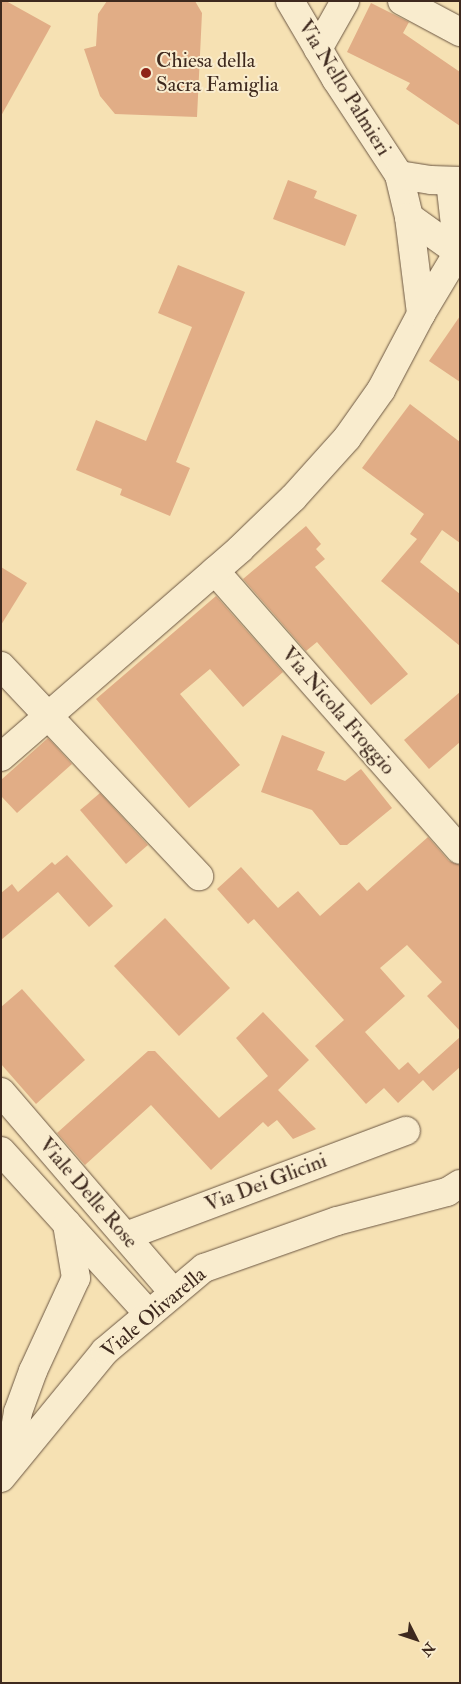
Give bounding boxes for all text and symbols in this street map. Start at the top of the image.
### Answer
street label: Via Nello Palmieri [292,15,396,161]
place label: Chiesa della Sacra Famiglia [156,48,279,98]
marker: Chiesa della Sacra Famiglia [140,67,152,79]
street label: Via Nicola Froggio [276,642,400,780]
street label: Viale Delle Rose [33,1133,143,1253]
street label: Via Dei Glicini [202,1148,330,1218]
street label: Viale Olivarella [97,1262,211,1364]
north arrow [391,1614,441,1664]
text: N [417,1639,438,1659]

